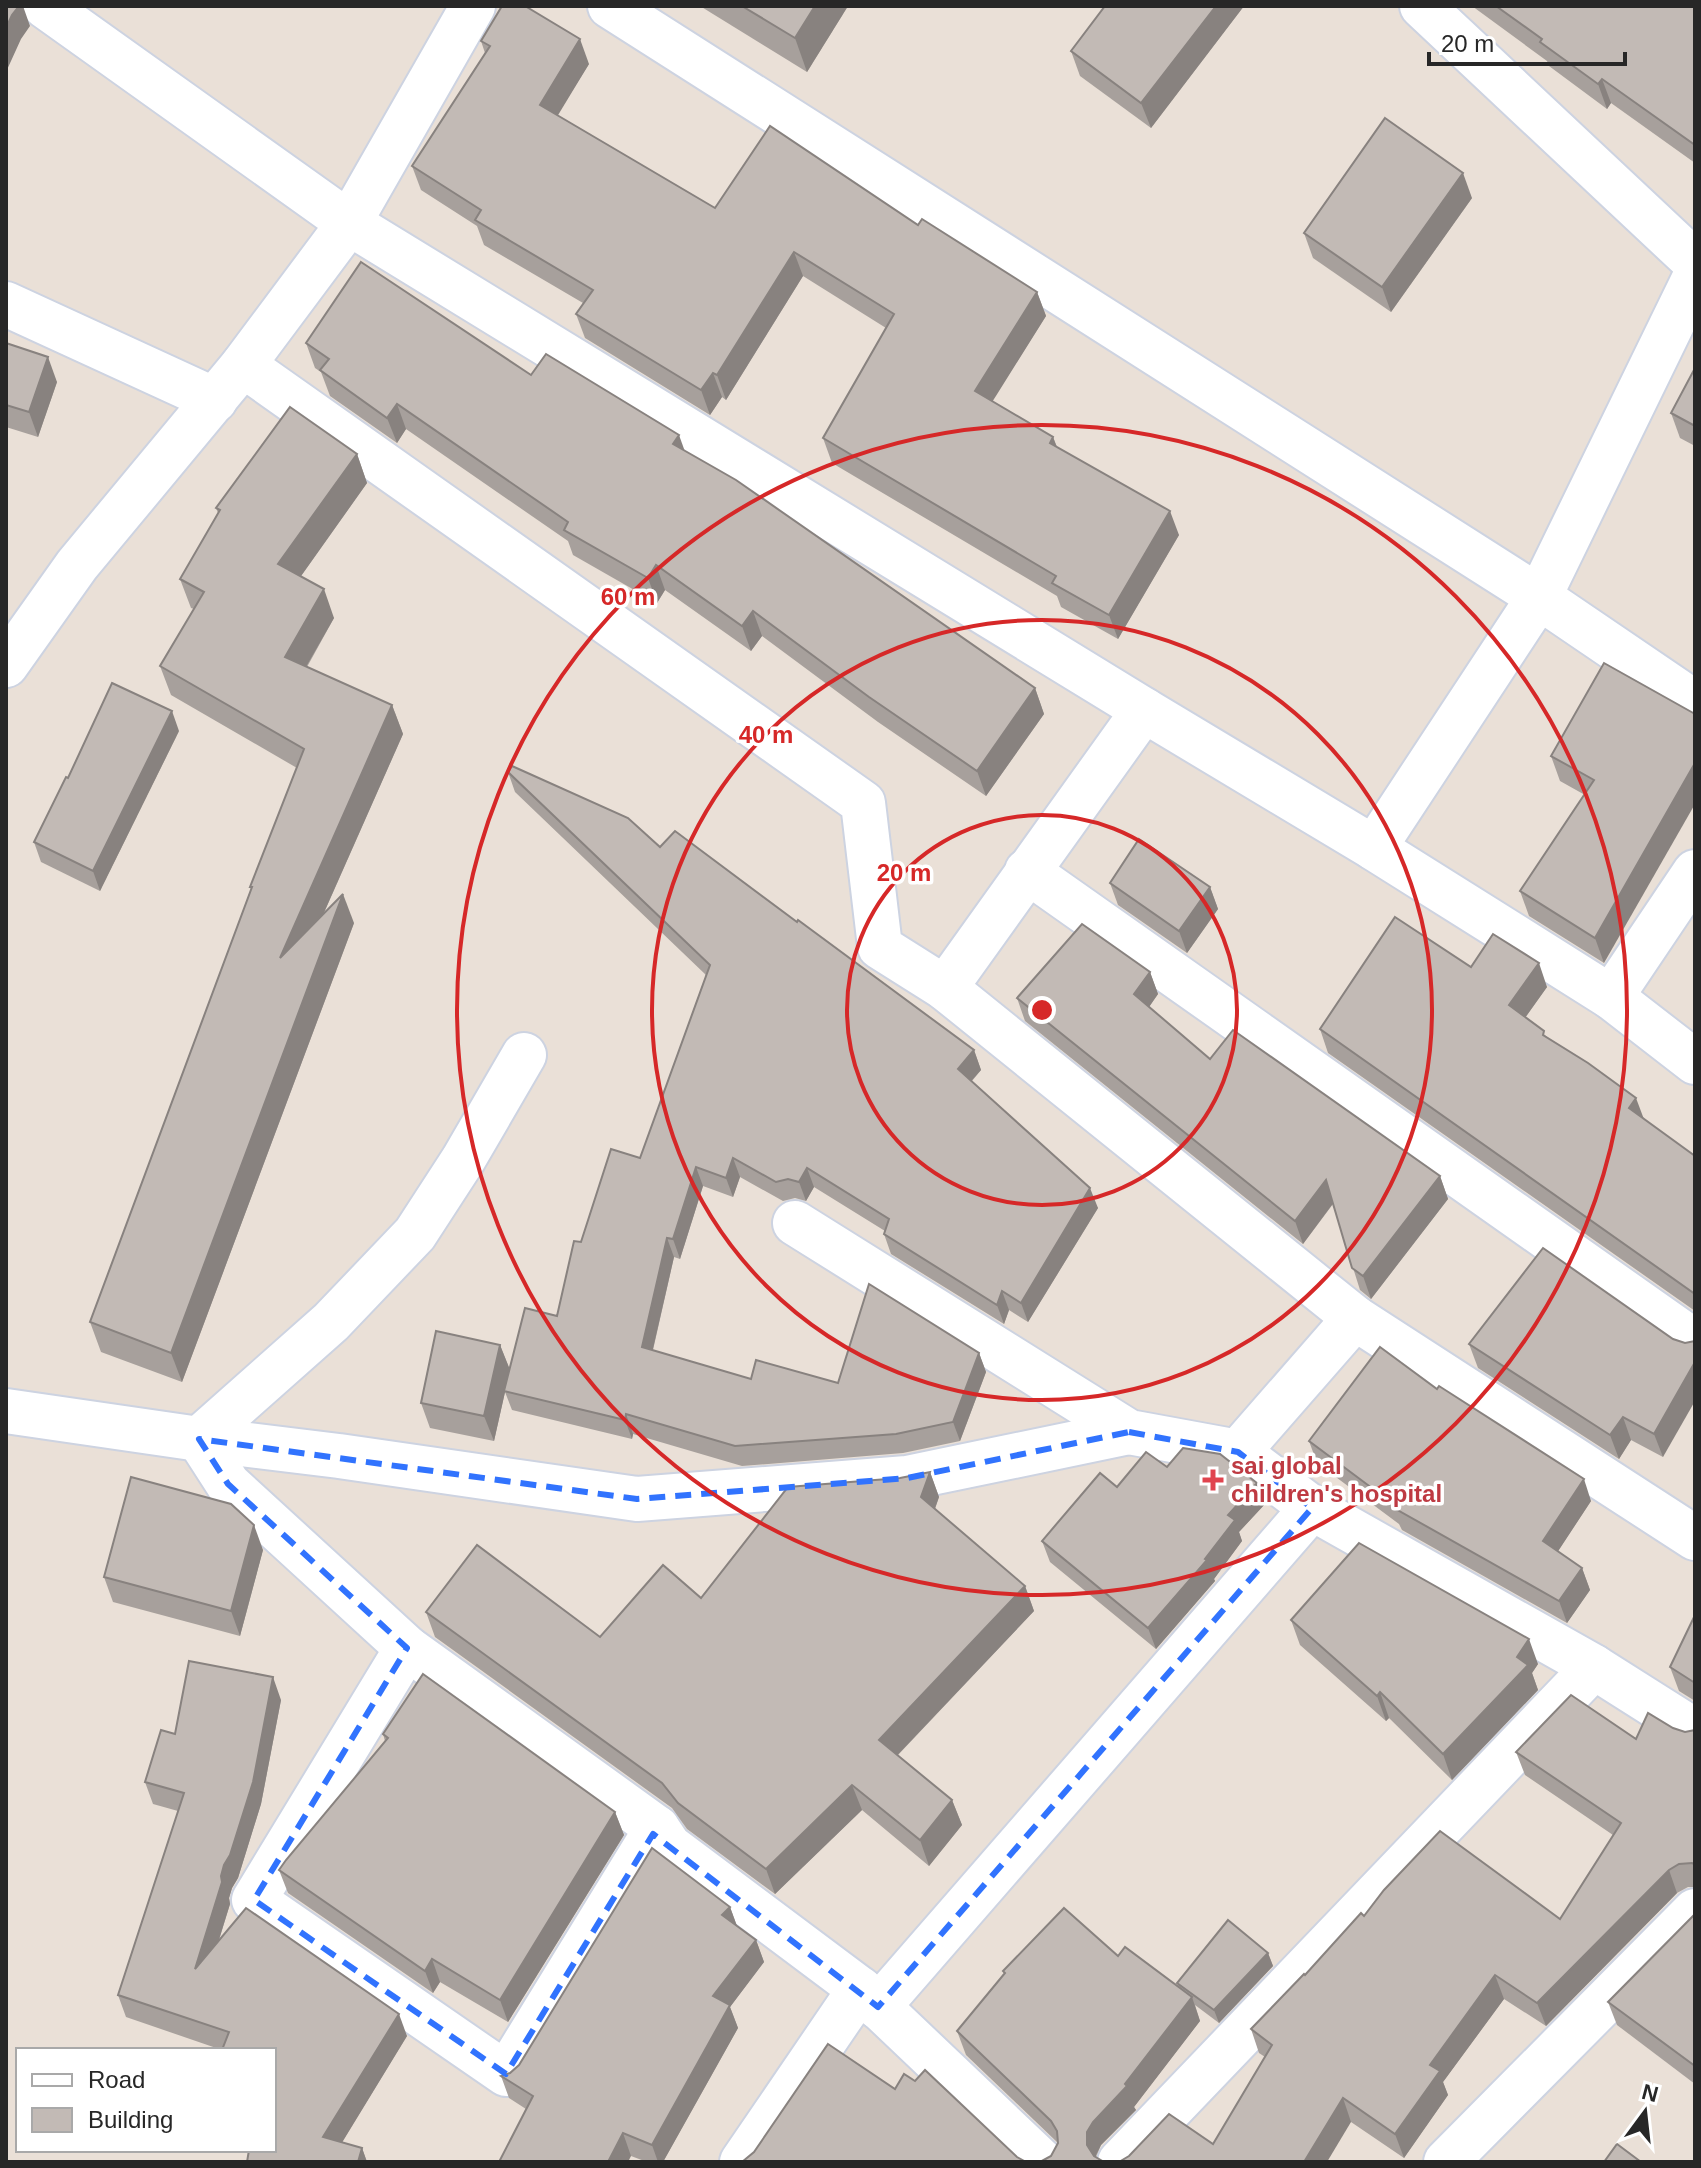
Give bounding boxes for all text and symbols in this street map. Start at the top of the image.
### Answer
scale bar [1429,16,1625,66]
text: 20 m [1441,30,1494,57]
text: 60 m [601,583,655,610]
text: 40 m [739,721,793,748]
text: 20 m [877,859,931,886]
centre of rings [1028,996,1056,1024]
place label: sai global children's hospital [1231,1452,1442,1507]
marker: sai global children's hospital [1202,1469,1224,1491]
legend [16,2048,276,2152]
text: Road [88,2066,145,2093]
north arrow [1605,2072,1685,2152]
text: N [1639,2079,1661,2107]
text: Building [88,2106,173,2133]

